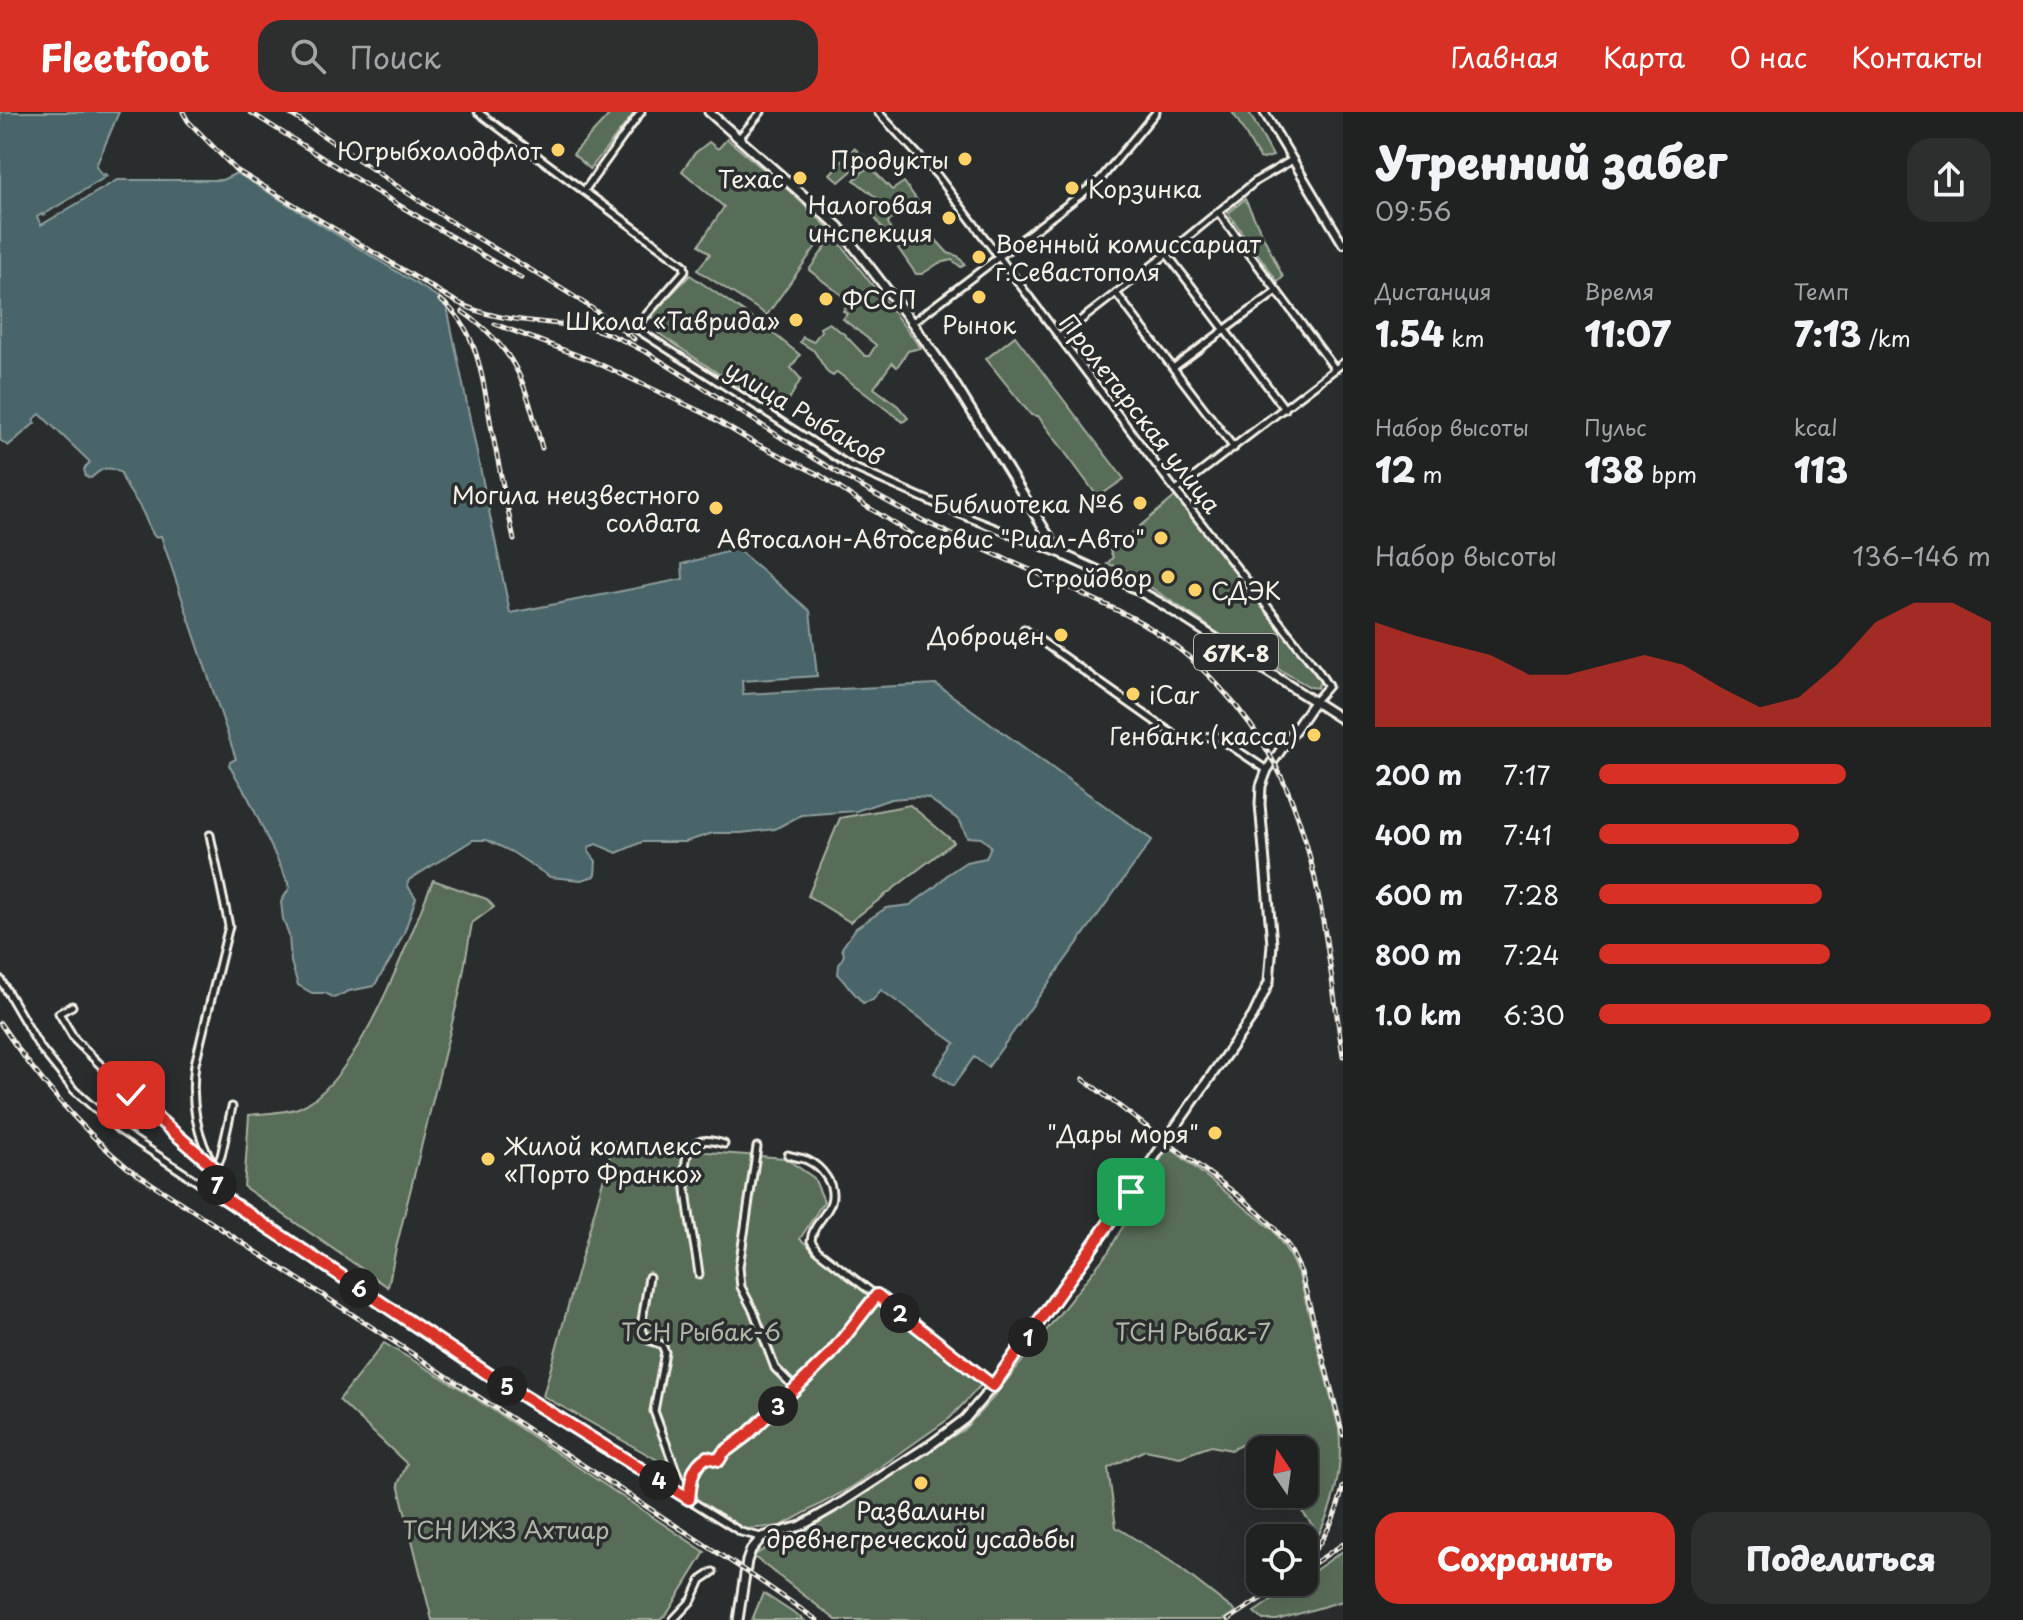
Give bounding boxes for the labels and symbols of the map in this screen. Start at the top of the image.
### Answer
place label: Югрыбхолодфлот [337,132,542,168]
marker: Югрыбхолодфлот [549,141,567,159]
place label: Продукты [830,141,949,177]
marker: Продукты [956,150,974,168]
place label: Техас [718,160,784,196]
marker: Техас [791,169,809,187]
place label: Корзинка [1088,170,1201,206]
marker: Корзинка [1063,179,1081,197]
place label: Налоговая инспекция [808,186,933,250]
marker: Налоговая инспекция [940,209,958,227]
place label: Военный комиссариат г.Севастополя [995,225,1262,289]
marker: Военный комиссариат г.Севастополя [970,248,988,266]
place label: ФССП [842,281,917,317]
marker: Рынок [970,288,988,306]
marker: ФССП [817,290,835,308]
place label: Школа «Таврида» [565,302,780,338]
street label: Пролетарская улица [1051,305,1231,521]
place label: Рынок [942,306,1017,342]
marker: Школа «Таврида» [787,311,805,329]
street label: улица Рыбаков [719,350,891,474]
place label: Могила неизвестного солдата [452,476,700,540]
place label: Библиотека №6 [933,485,1124,521]
marker: Библиотека №6 [1131,494,1149,512]
marker: Могила неизвестного солдата [707,499,725,517]
place label: Автосалон-Автосервис "Риал-Авто" [717,520,1145,556]
marker: Автосалон-Автосервис "Риал-Авто" [1152,529,1170,547]
place label: Стройдвор [1025,559,1152,595]
marker: Стройдвор [1159,568,1177,586]
place label: СДЭК [1211,572,1281,608]
marker: СДЭК [1186,581,1204,599]
place label: Доброцен [927,617,1045,653]
marker: Доброцен [1052,626,1070,644]
road number: 67К-8 [1194,634,1278,670]
place label: iCar [1149,676,1199,712]
marker: iCar [1124,685,1142,703]
place label: Генбанк (касса) [1109,717,1298,753]
marker: Генбанк (касса) [1305,726,1323,744]
pin [97,1061,165,1129]
place label: "Дары моря" [1047,1115,1199,1151]
marker: "Дары моря" [1206,1124,1224,1142]
place label: Жилой комплекс «Порто Франко» [504,1127,702,1191]
marker: Жилой комплекс «Порто Франко» [479,1150,497,1168]
pin [1097,1158,1165,1226]
pin: 7 [197,1165,237,1205]
pin: 6 [339,1268,379,1308]
pin: 2 [880,1293,920,1333]
park label: ТСН Рыбак-6 [621,1313,781,1349]
park label: ТСН Рыбак-7 [1115,1313,1271,1349]
pin: 1 [1008,1317,1048,1357]
pin: 5 [487,1366,527,1406]
pin: 3 [758,1386,798,1426]
north arrow [1246,1436,1318,1508]
pin: 4 [639,1460,679,1500]
marker: Развалины древнегреческой усадьбы [912,1474,930,1492]
place label: Развалины древнегреческой усадьбы [767,1492,1075,1556]
park label: ТСН ИЖЗ Ахтиар [403,1511,609,1547]

